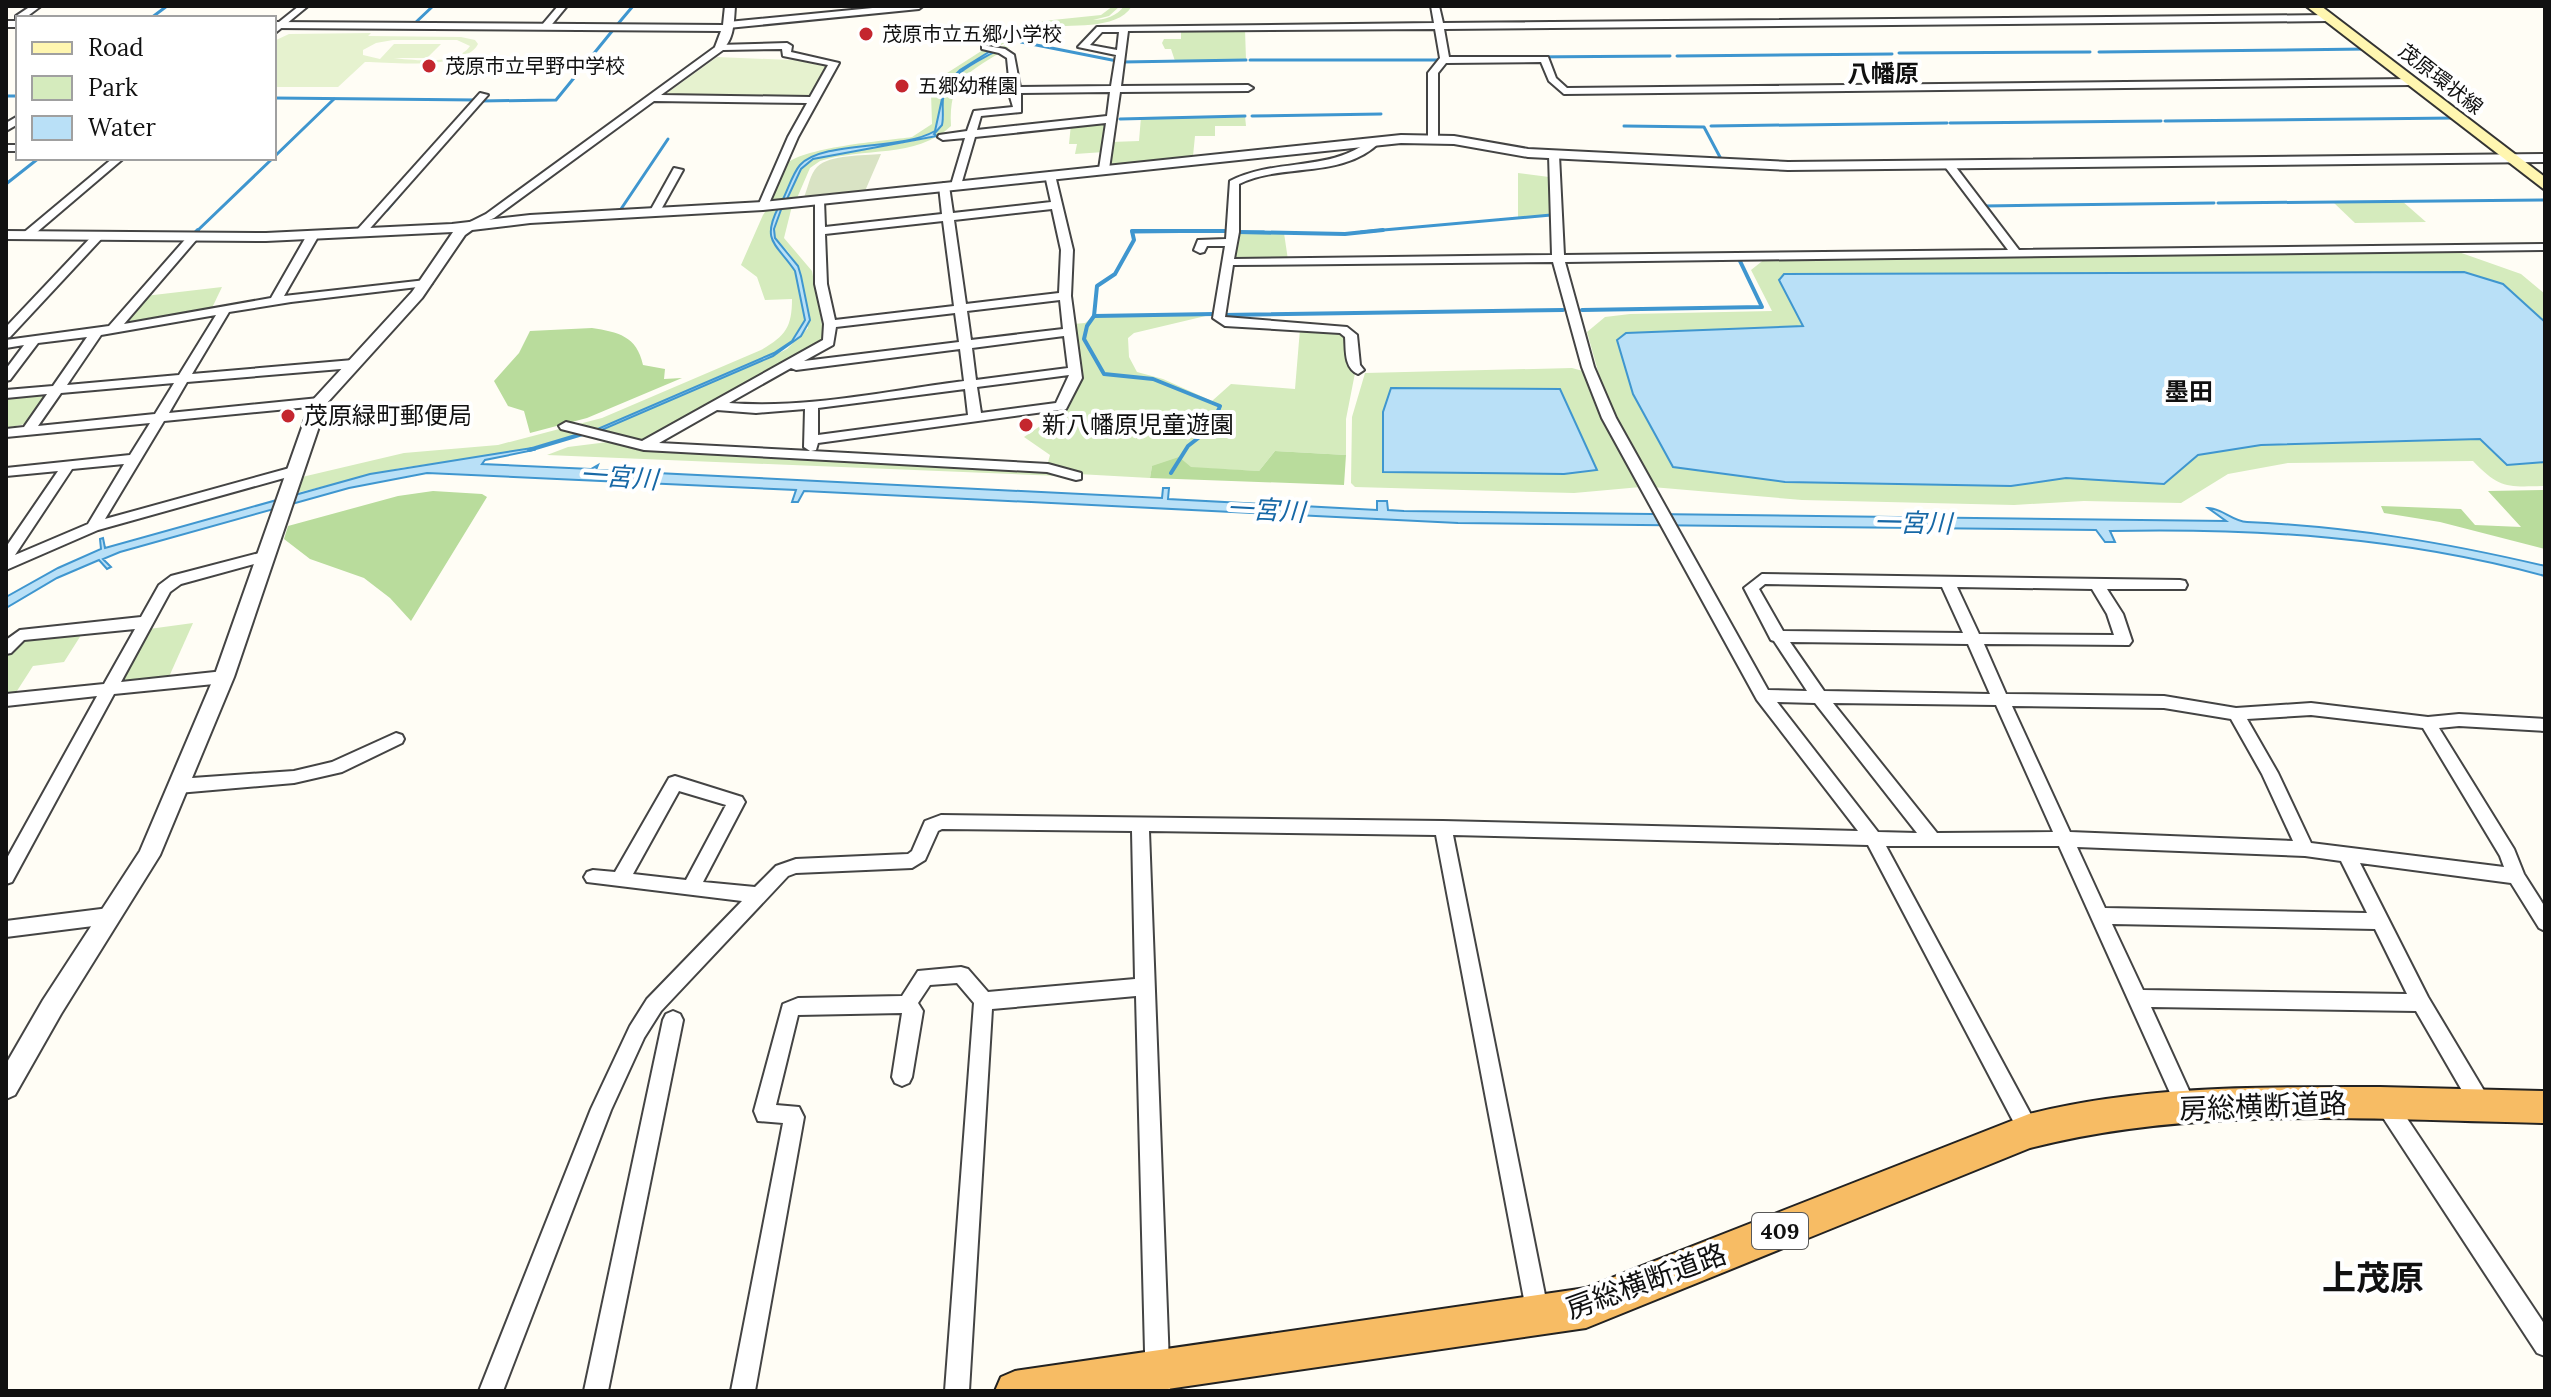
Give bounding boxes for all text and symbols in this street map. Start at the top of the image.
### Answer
legend [16,16,276,160]
place label: 茂原市立五郷小学校 [882,21,1062,46]
marker: 茂原市立五郷小学校 [857,25,875,43]
text: Road [88,32,144,63]
street label: 茂原環状線 [2394,38,2488,119]
place label: 茂原市立早野中学校 [445,53,625,78]
marker: 茂原市立早野中学校 [420,57,438,75]
district label: 八幡原 [1847,58,1919,89]
text: Park [88,72,138,103]
place label: 五郷幼稚園 [918,73,1018,98]
marker: 五郷幼稚園 [893,77,911,95]
text: Water [88,112,156,143]
district label: 墨田 [2165,376,2213,407]
place label: 茂原緑町郵便局 [304,400,472,431]
marker: 茂原緑町郵便局 [279,407,297,425]
place label: 新八幡原児童遊園 [1042,409,1234,440]
marker: 新八幡原児童遊園 [1017,416,1035,434]
water label: 一宮川 [579,457,662,496]
water label: 一宮川 [1226,491,1309,528]
water label: 一宮川 [1874,505,1955,540]
street label: 房総横断道路 [2178,1085,2348,1127]
road number: 409 [1752,1213,1808,1249]
street label: 房総横断道路 [1561,1235,1731,1327]
district label: 上茂原 [2322,1256,2424,1299]

